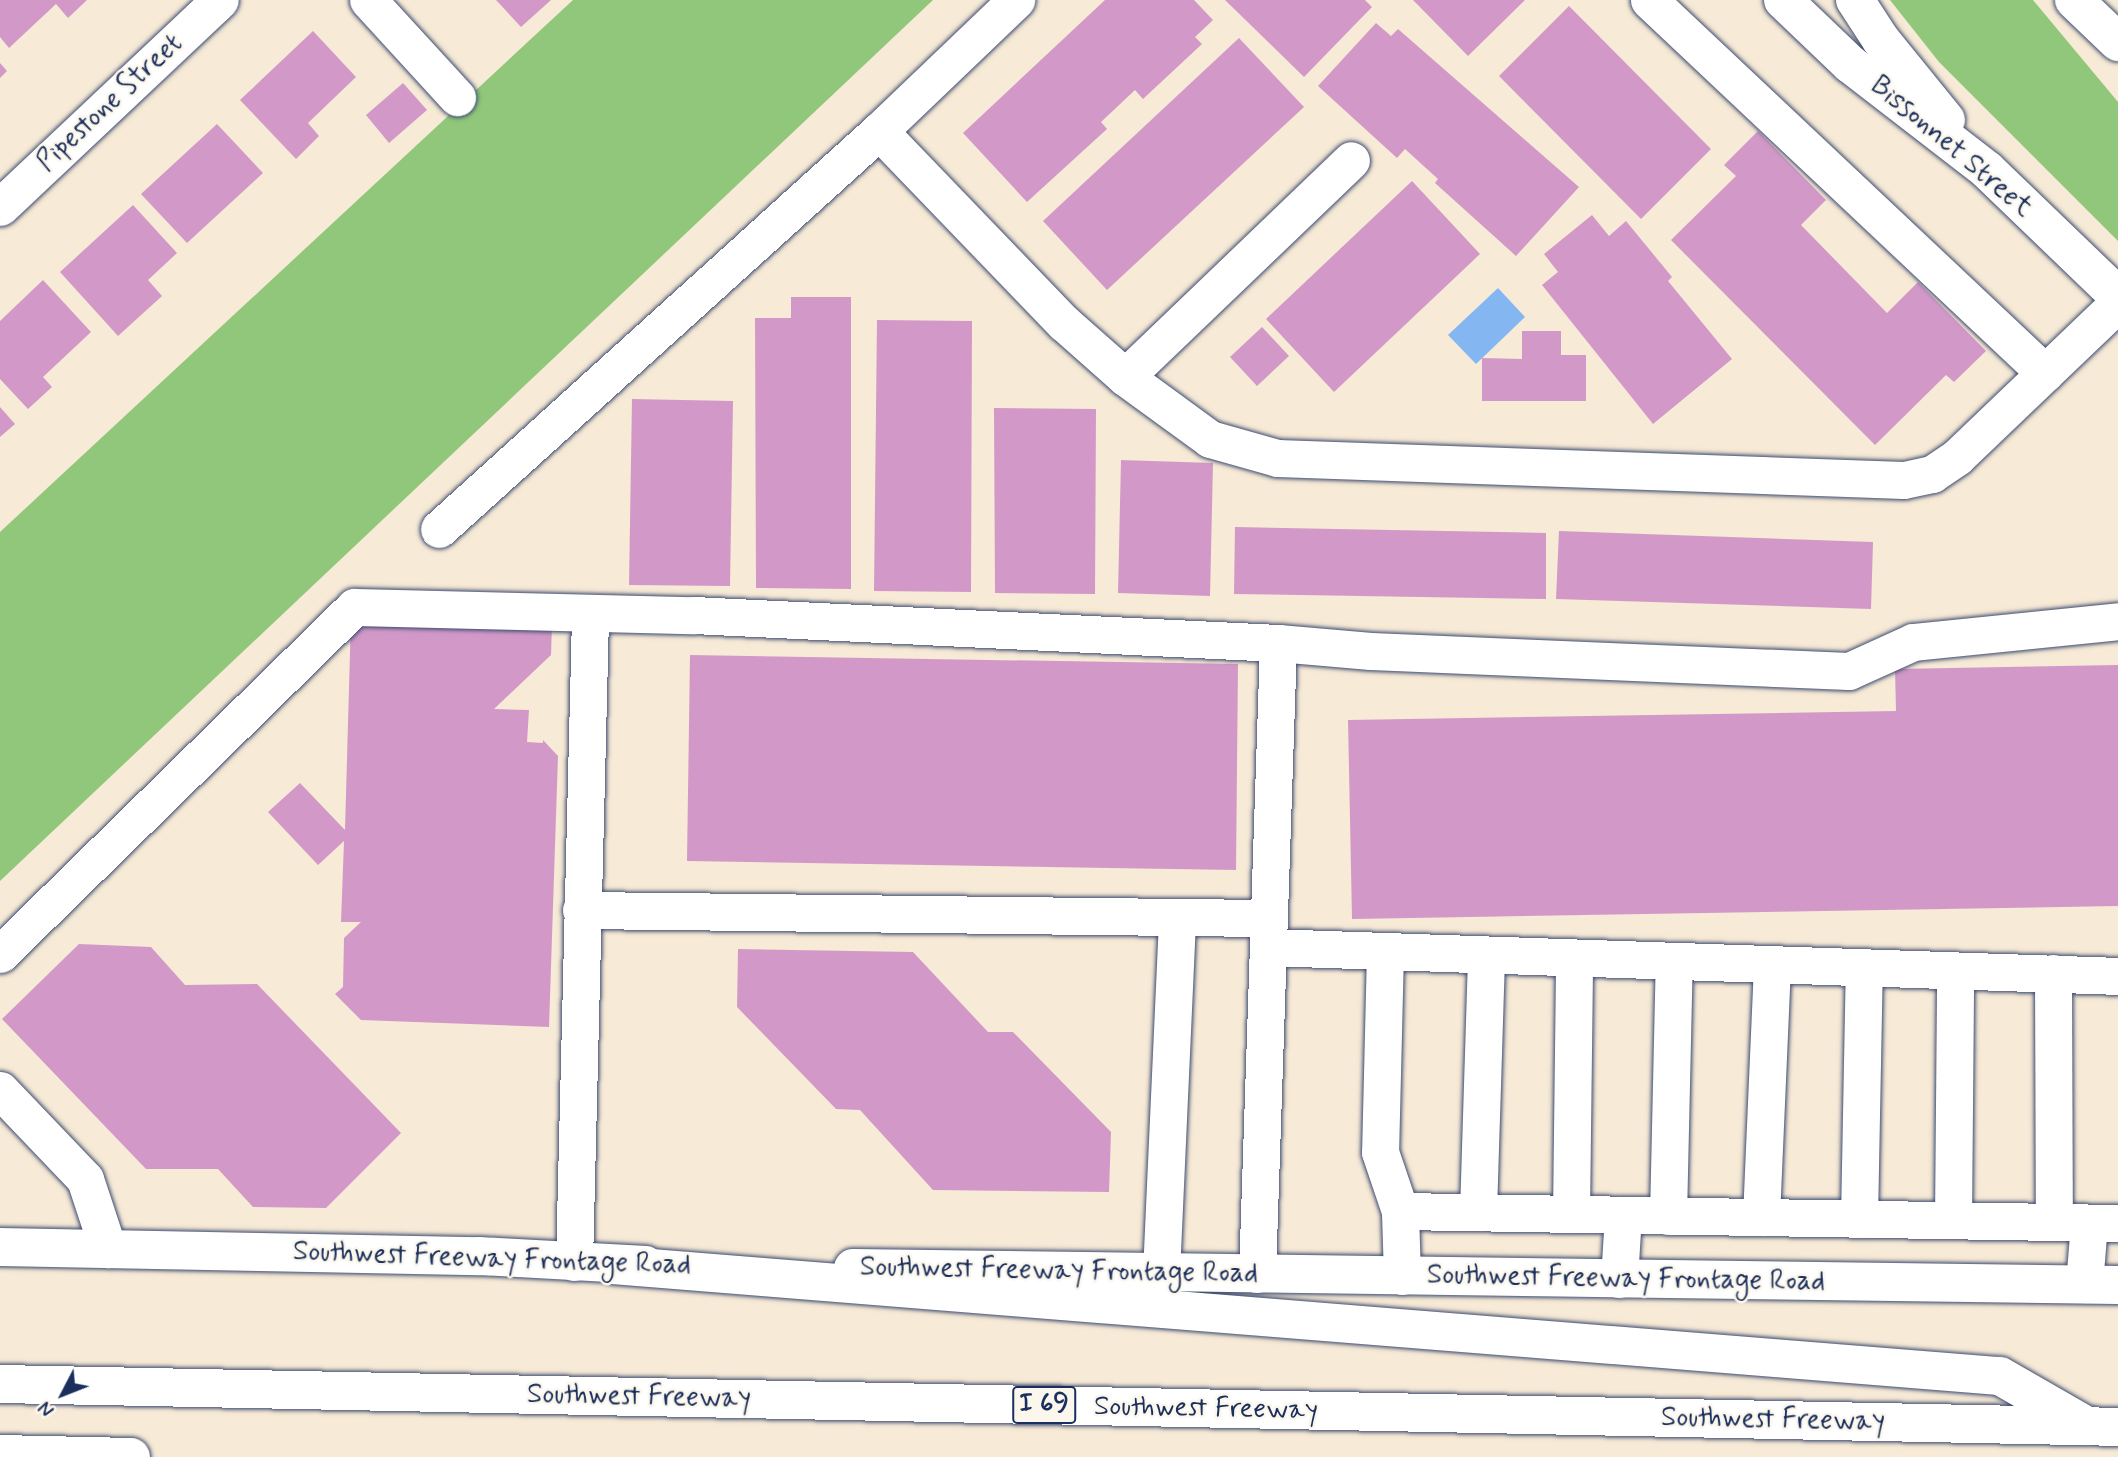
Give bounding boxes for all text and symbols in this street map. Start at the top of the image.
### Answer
street label: Pipestone Street [28,25,192,181]
street label: Bissonnet Street [1863,69,2039,225]
street label: Southwest Freeway Frontage Road [293,1235,691,1283]
street label: Southwest Freeway Frontage Road [860,1251,1258,1291]
street label: Southwest Freeway Frontage Road [1427,1259,1825,1299]
north arrow [28,1359,98,1429]
street label: Southwest Freeway [527,1378,751,1416]
road number: I 69 [1011,1382,1077,1428]
street label: Southwest Freeway [1094,1390,1318,1428]
text: N [33,1395,61,1421]
street label: Southwest Freeway [1661,1401,1885,1439]

